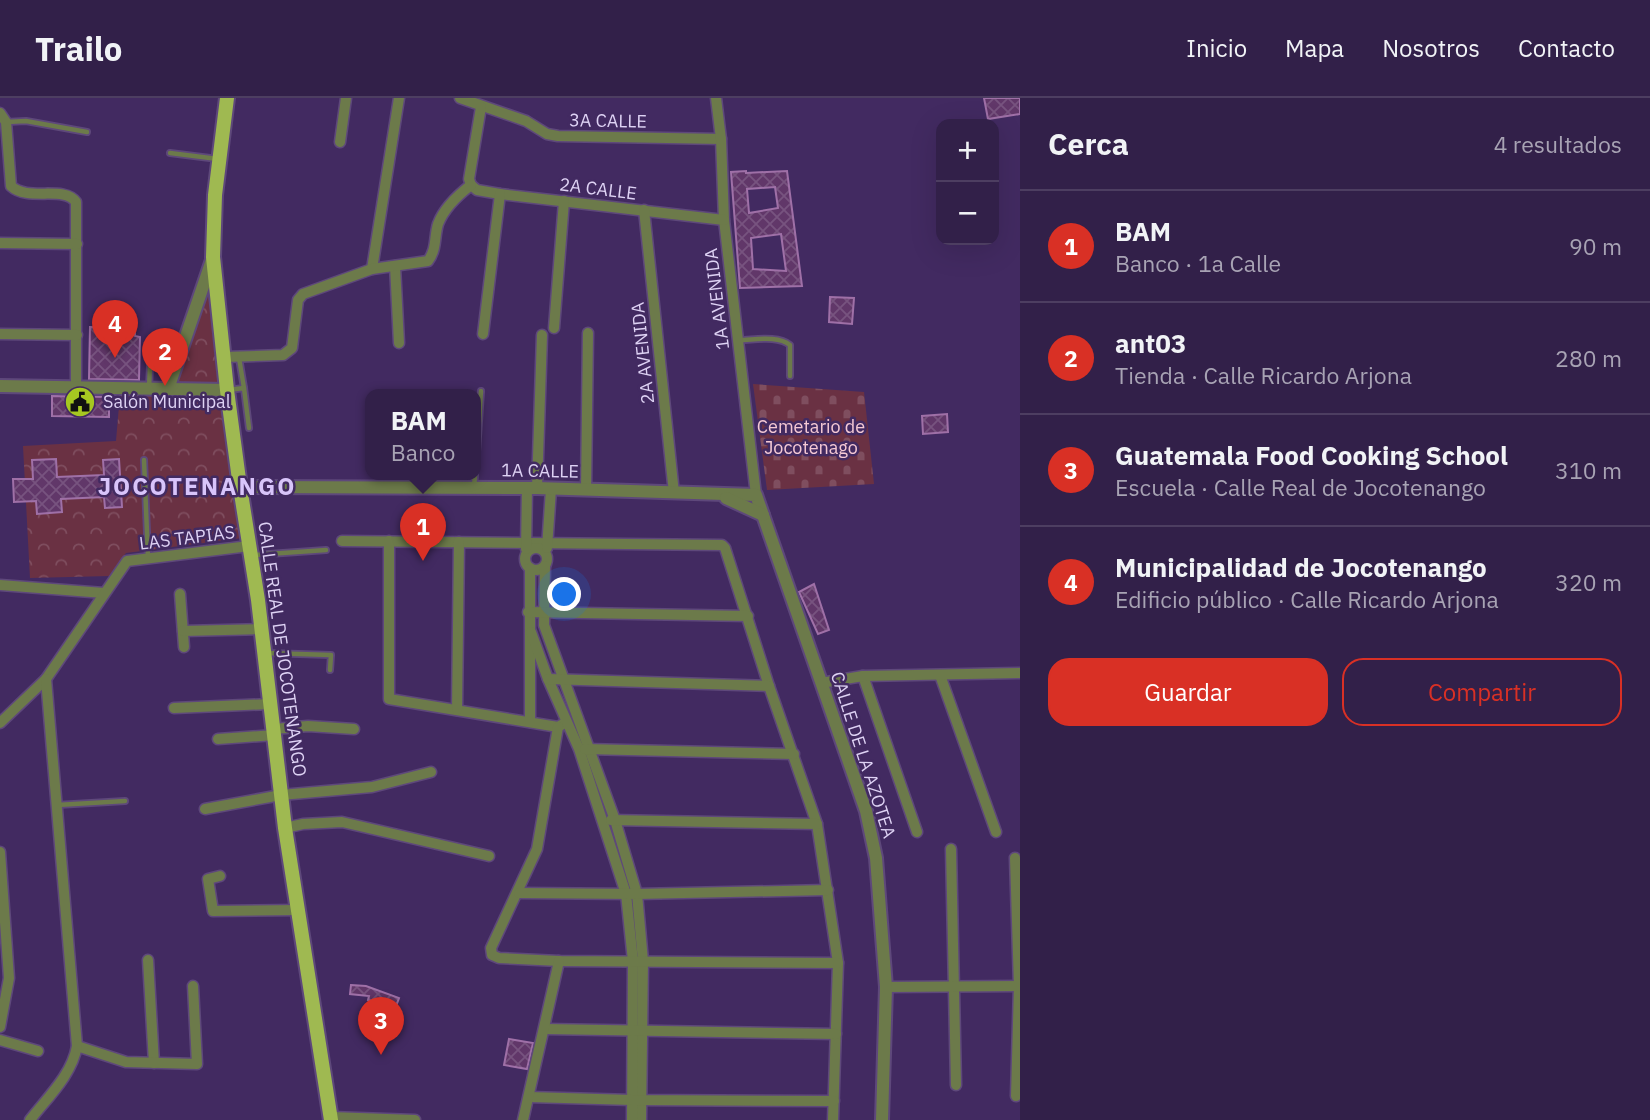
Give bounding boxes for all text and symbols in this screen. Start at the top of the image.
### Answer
text: Trailo [35,27,122,70]
text: Inicio [1186,32,1247,64]
text: Mapa [1285,32,1344,64]
text: Nosotros [1382,32,1480,64]
text: Contacto [1518,32,1615,64]
street label: 3A CALLE [569,108,647,133]
map controls [936,119,999,245]
button: + [936,119,999,182]
text: Cerca [1048,124,1129,163]
text: 4 resultados [1494,129,1622,159]
street label: 2A CALLE [558,172,638,205]
button: − [936,182,999,245]
text: BAM [1115,214,1171,248]
text: 1 [1064,231,1078,261]
text: 90 m [1569,231,1622,261]
street label: 1A AVENIDA [699,247,734,351]
text: Banco · 1a Calle [1115,248,1281,278]
pin: 4 [92,300,138,358]
street label: 2A AVENIDA [626,301,659,405]
text: ant03 [1115,326,1186,360]
pin: 2 [142,328,188,386]
text: 2 [1064,343,1078,373]
text: 280 m [1555,343,1622,373]
text: Tienda · Calle Ricardo Arjona [1115,360,1412,390]
public building icon: Salón Municipal [63,385,97,419]
popup [365,389,481,480]
place label: Salón Municipal [103,390,231,413]
text: BAM [391,403,447,437]
park label: Cemetario de Jocotenago [757,415,865,459]
text: Banco [391,437,455,467]
text: Guatemala Food Cooking School [1115,438,1508,472]
text: 3 [1064,455,1078,485]
text: 310 m [1555,455,1622,485]
street label: 1A CALLE [501,458,579,483]
district label: JOCOTENANGO [98,470,296,502]
text: Escuela · Calle Real de Jocotenango [1115,472,1486,502]
pin: 1 [400,503,446,561]
street label: LAS TAPIAS [138,520,236,555]
street label: CALLE REAL DE JOCOTENANGO [253,520,312,778]
text: Municipalidad de Jocotenango [1115,550,1487,584]
text: 4 [1064,567,1078,597]
text: 320 m [1555,567,1622,597]
your location [547,577,581,611]
text: Edificio público · Calle Ricardo Arjona [1115,584,1499,614]
button: Guardar [1048,658,1328,726]
button: Compartir [1342,658,1622,726]
street label: CALLE DE LA AZOTEA [826,669,901,842]
pin: 3 [358,997,404,1055]

